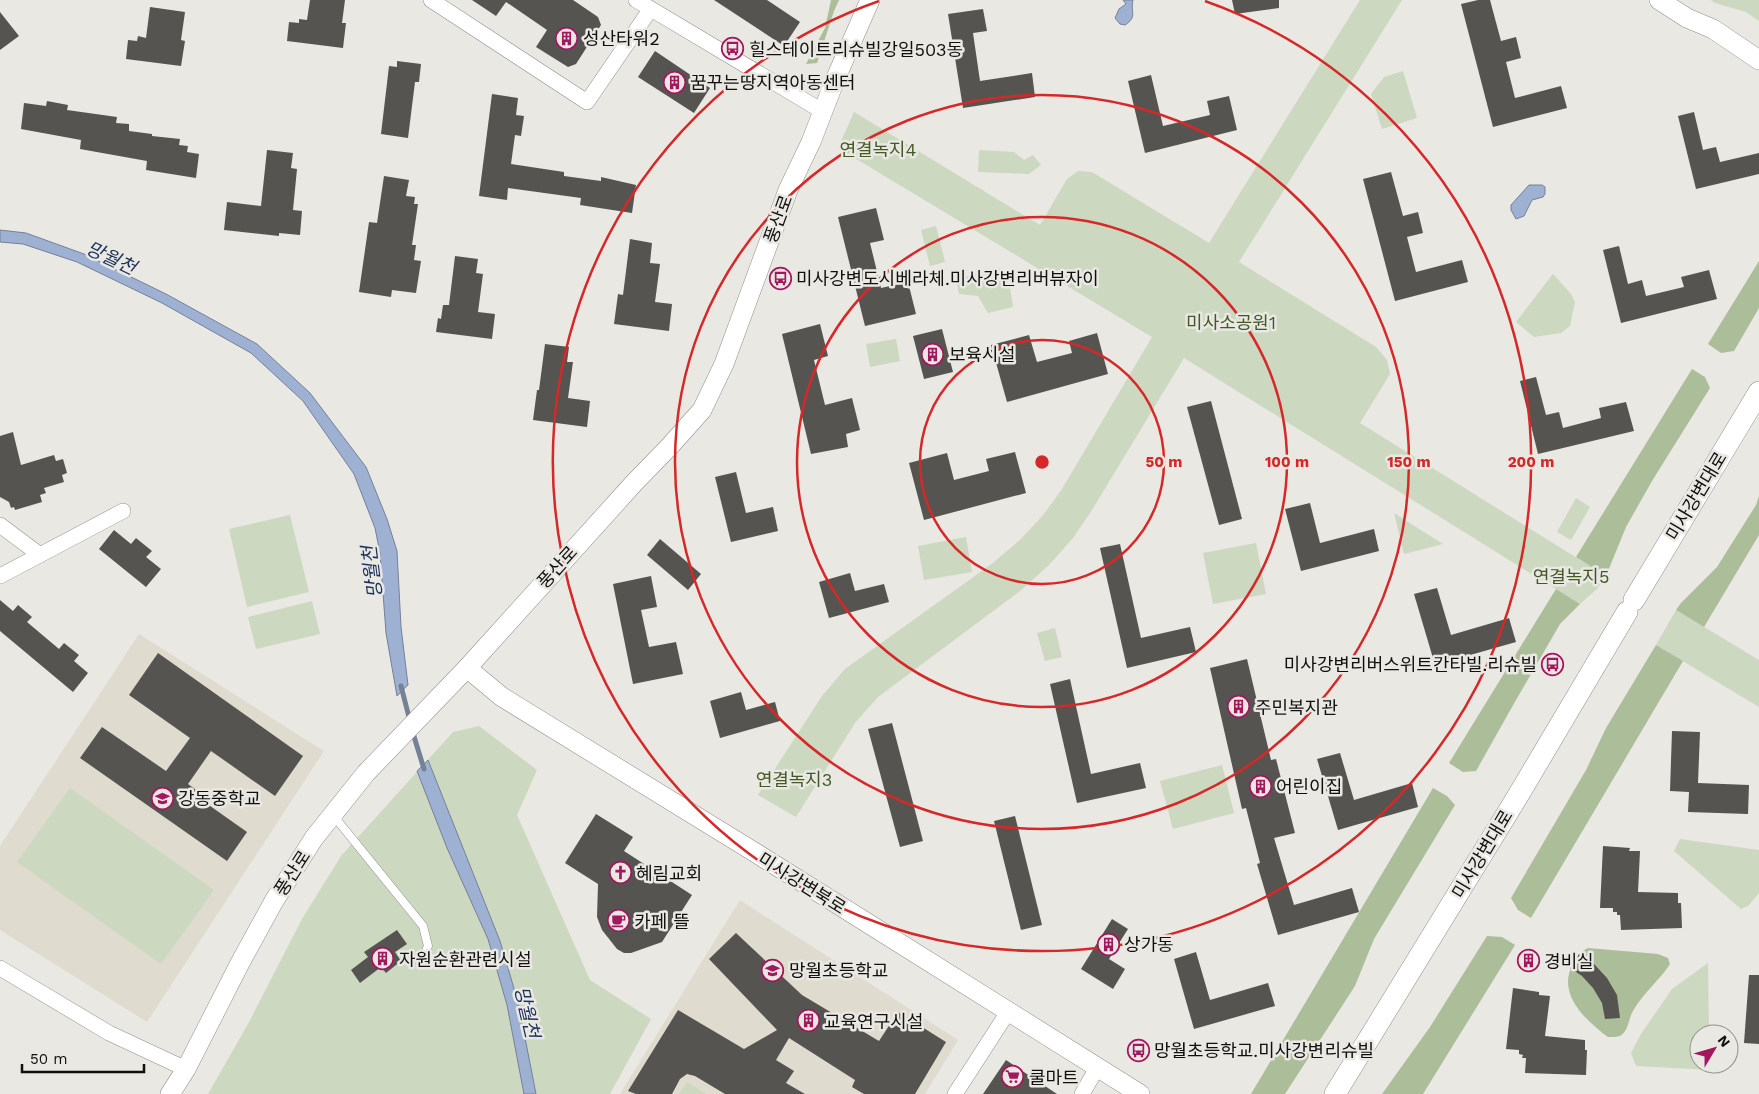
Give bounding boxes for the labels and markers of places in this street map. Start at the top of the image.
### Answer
building icon: 성산타워2 [555,26,579,50]
place label: 성산타워2 [583,28,660,49]
bus stop icon: 힐스테이트리슈빌강일503동 [721,37,745,61]
place label: 힐스테이트리슈빌강일503동 [749,39,963,60]
building icon: 꿈꾸는땅지역아동센터 [662,70,686,94]
place label: 꿈꾸는땅지역아동센터 [690,72,856,93]
bus stop icon: 미사강변도시베라체.미사강변리버뷰자이 [768,266,792,290]
place label: 미사강변도시베라체.미사강변리버뷰자이 [796,268,1099,289]
building icon: 보육시설 [921,342,945,366]
place label: 보육시설 [949,344,1015,365]
centre of rings [1033,453,1051,471]
bus stop icon: 미사강변리버스위트칸타빌.리슈빌 [1541,652,1565,676]
place label: 미사강변리버스위트칸타빌.리슈빌 [1284,654,1537,675]
building icon: 주민복지관 [1227,695,1251,719]
place label: 주민복지관 [1255,697,1338,718]
building icon: 어린이집 [1248,774,1272,798]
place label: 어린이집 [1276,776,1342,797]
school or university icon: 강동중학교 [150,786,174,810]
place label: 강동중학교 [178,788,261,809]
church icon: 혜림교회 [608,861,632,885]
place label: 혜림교회 [636,863,702,884]
cafe icon: 카페 뜰 [606,909,630,933]
place label: 카페 뜰 [634,911,690,932]
building icon: 상가동 [1096,932,1120,956]
place label: 상가동 [1124,934,1174,955]
building icon: 자원순환관련시설 [371,947,395,971]
place label: 자원순환관련시설 [399,949,531,970]
building icon: 경비실 [1516,949,1540,973]
place label: 경비실 [1544,951,1594,972]
school or university icon: 망월초등학교 [761,958,785,982]
place label: 망월초등학교 [789,960,888,981]
building icon: 교육연구시설 [796,1009,820,1033]
place label: 교육연구시설 [824,1011,923,1032]
bus stop icon: 망월초등학교.미사강변리슈빌 [1126,1038,1150,1062]
place label: 망월초등학교.미사강변리슈빌 [1154,1040,1374,1061]
supermarket icon: 쿨마트 [1001,1065,1025,1089]
place label: 쿨마트 [1029,1067,1079,1088]

